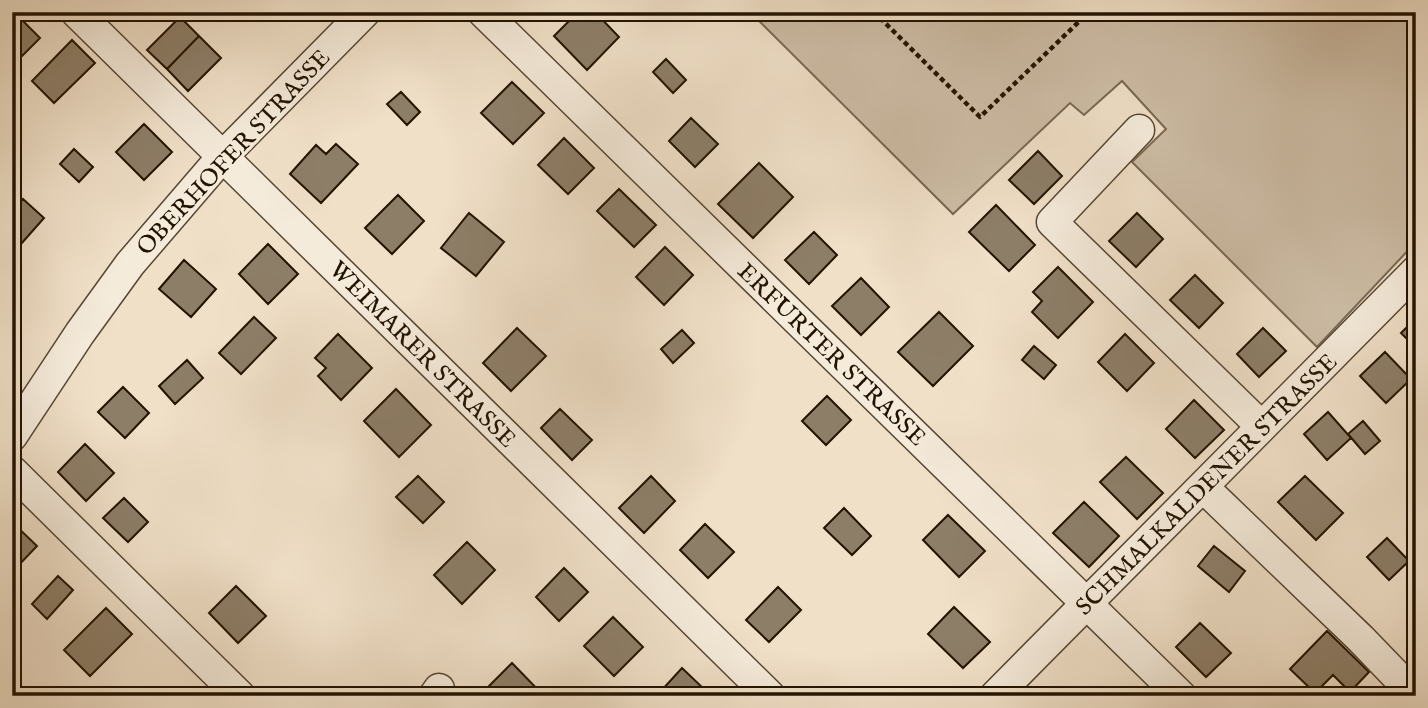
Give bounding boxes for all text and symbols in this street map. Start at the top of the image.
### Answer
street label: OBERHOFER STRASSE [130,43,338,263]
street label: WEIMARER STRASSE [322,255,522,455]
street label: ERFURTER STRASSE [730,257,932,453]
street label: SCHMALKALDENER STRASSE [1069,347,1345,623]

